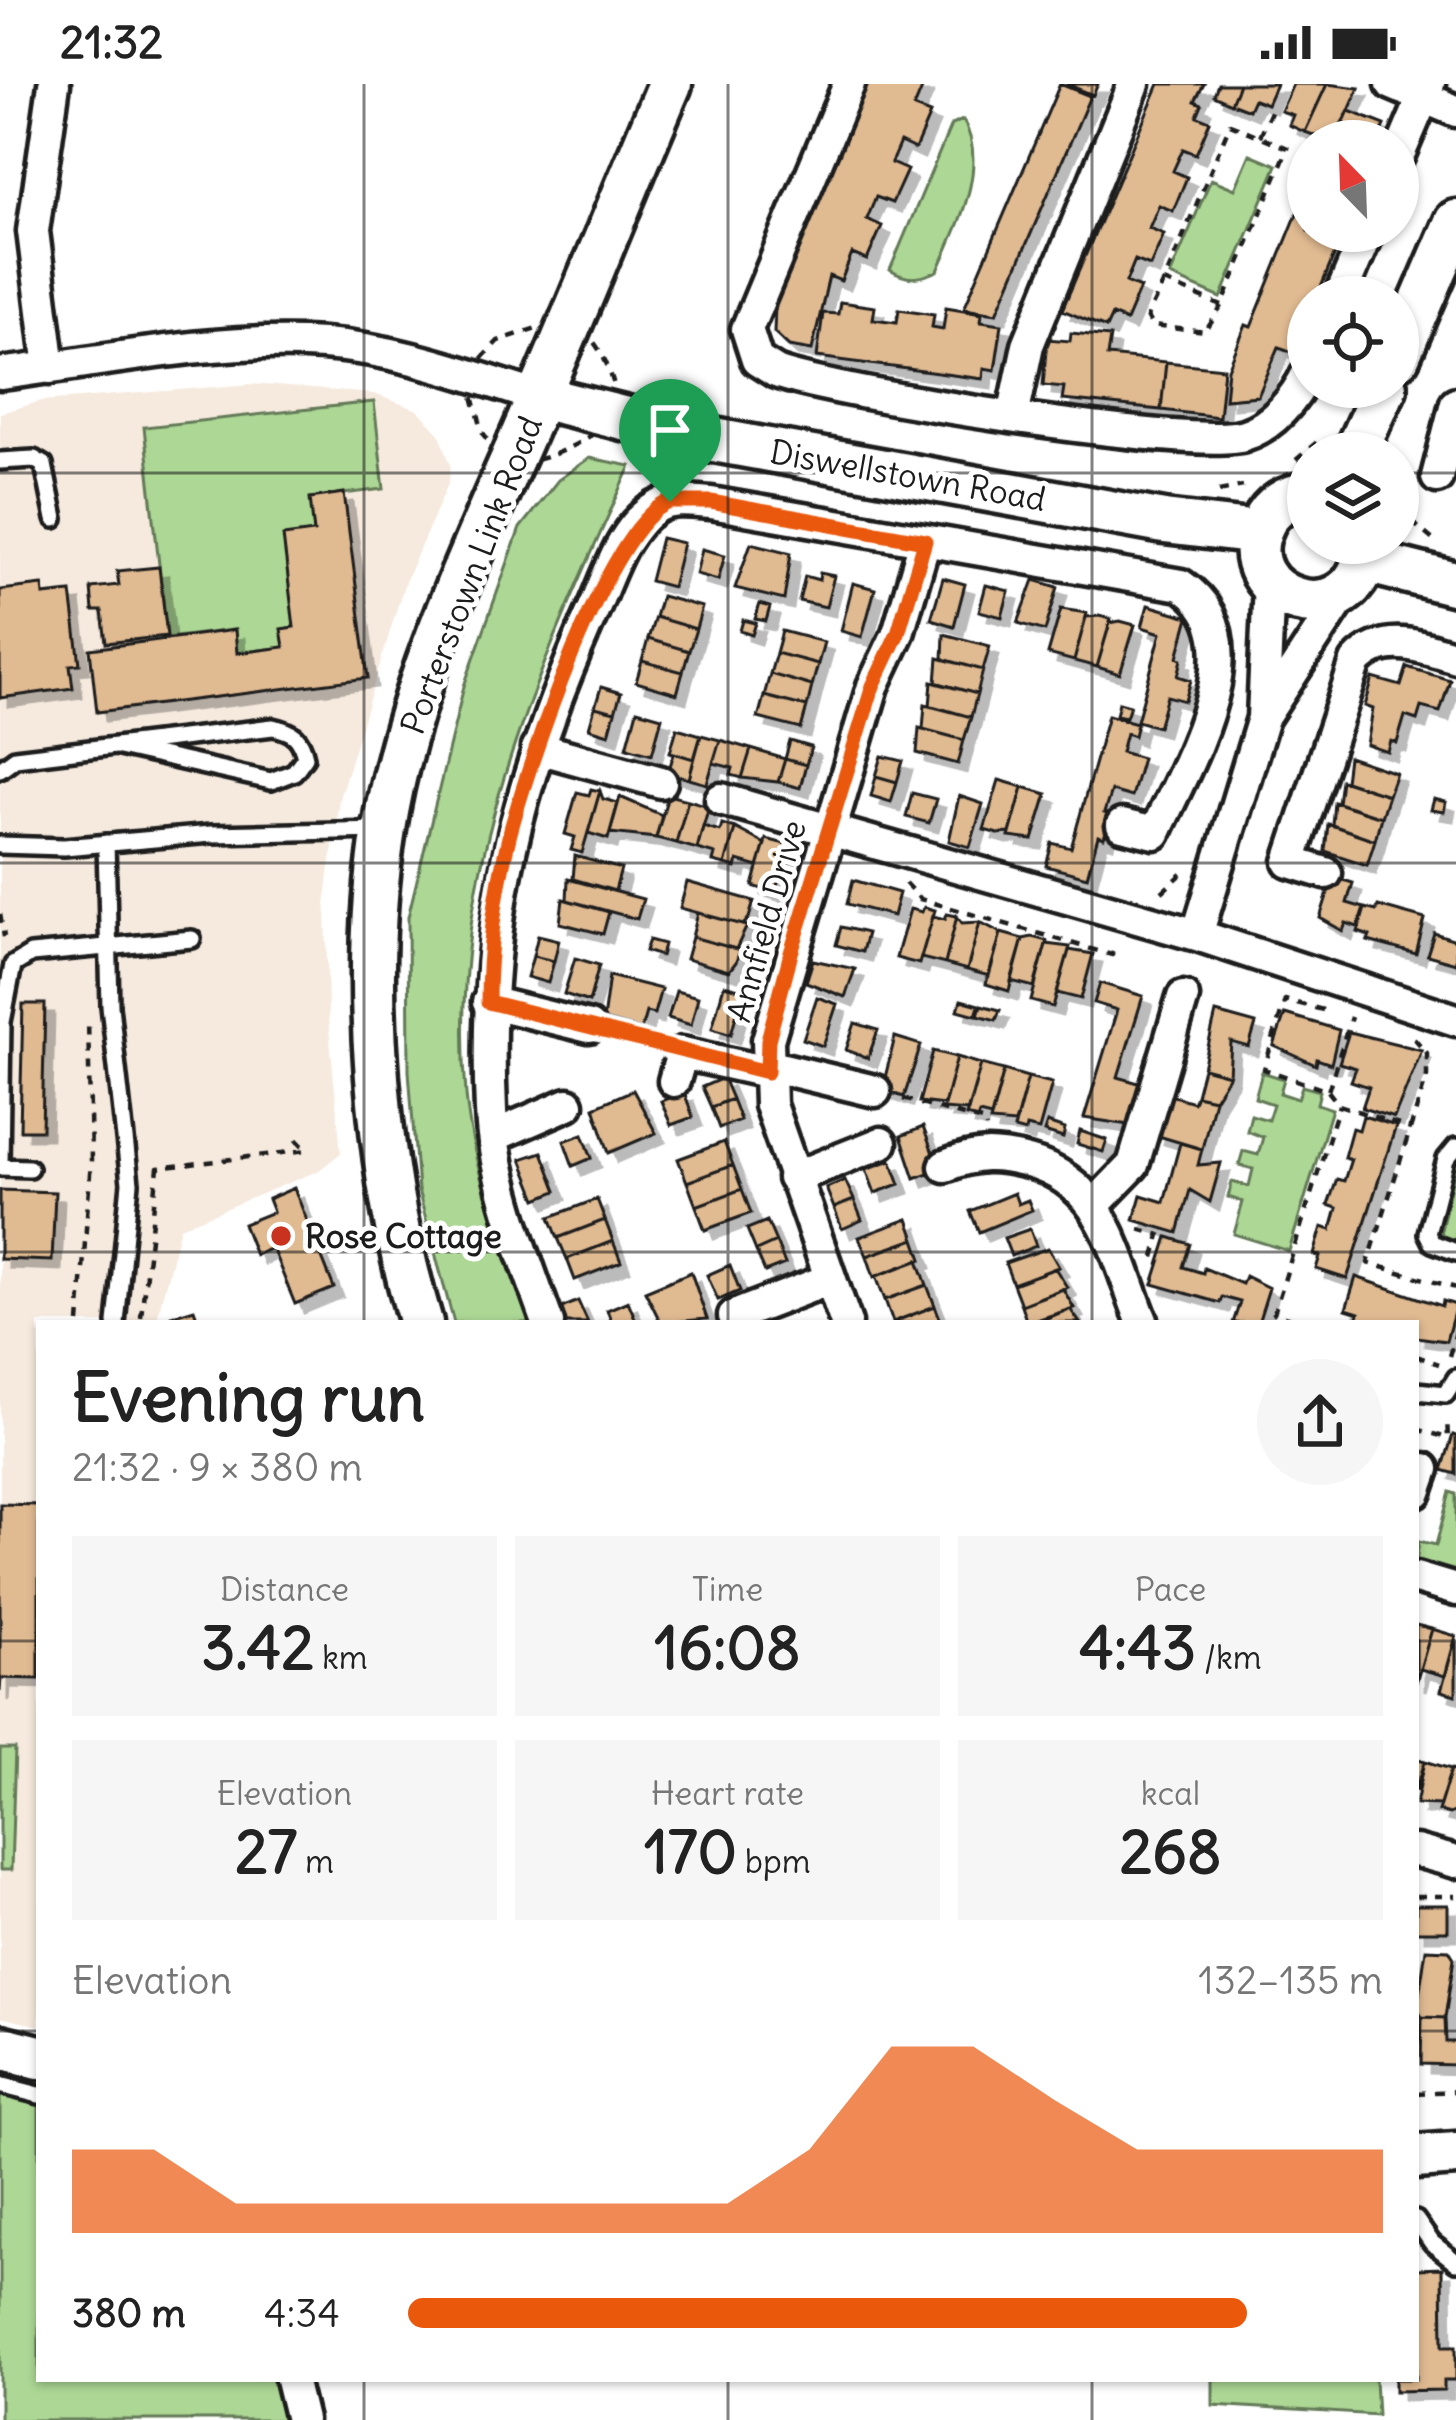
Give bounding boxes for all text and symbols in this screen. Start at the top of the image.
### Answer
text: 21:32 [60,14,163,70]
north arrow [1287,120,1419,252]
map controls [1287,120,1419,564]
button: locate [1287,276,1419,408]
pin [619,379,721,502]
icon: arrive [637,397,703,463]
street label: Porterstown Link Road [391,410,551,740]
street label: Diswellstown Road [767,430,1049,520]
button: layers [1287,432,1419,564]
street label: Annfield Drive [717,815,815,1027]
place label: Rose Cottage [305,1215,502,1257]
marker: Rose Cottage [268,1223,294,1249]
text: Evening run [72,1356,425,1439]
button: share [1257,1359,1383,1485]
text: 21:32 · 9 × 380 m [72,1443,363,1492]
text: Distance [220,1568,349,1610]
text: Time [692,1568,763,1610]
text: Pace [1135,1568,1206,1610]
text: 3.42 [201,1610,314,1685]
text: 16:08 [654,1610,801,1685]
text: 4:43 [1079,1610,1196,1685]
text: km [314,1636,368,1678]
text: /km [1196,1636,1262,1678]
text: Elevation [217,1772,352,1814]
text: Heart rate [651,1772,804,1814]
text: kcal [1141,1772,1200,1814]
text: 27 [235,1814,297,1889]
text: 170 [644,1814,737,1889]
text: 268 [1119,1814,1222,1889]
text: m [297,1840,334,1882]
text: bpm [737,1840,811,1882]
text: Elevation [72,1956,232,2005]
text: 132–135 m [1198,1956,1383,2005]
text: 380 m [72,2289,186,2338]
text: 4:34 [264,2289,340,2338]

